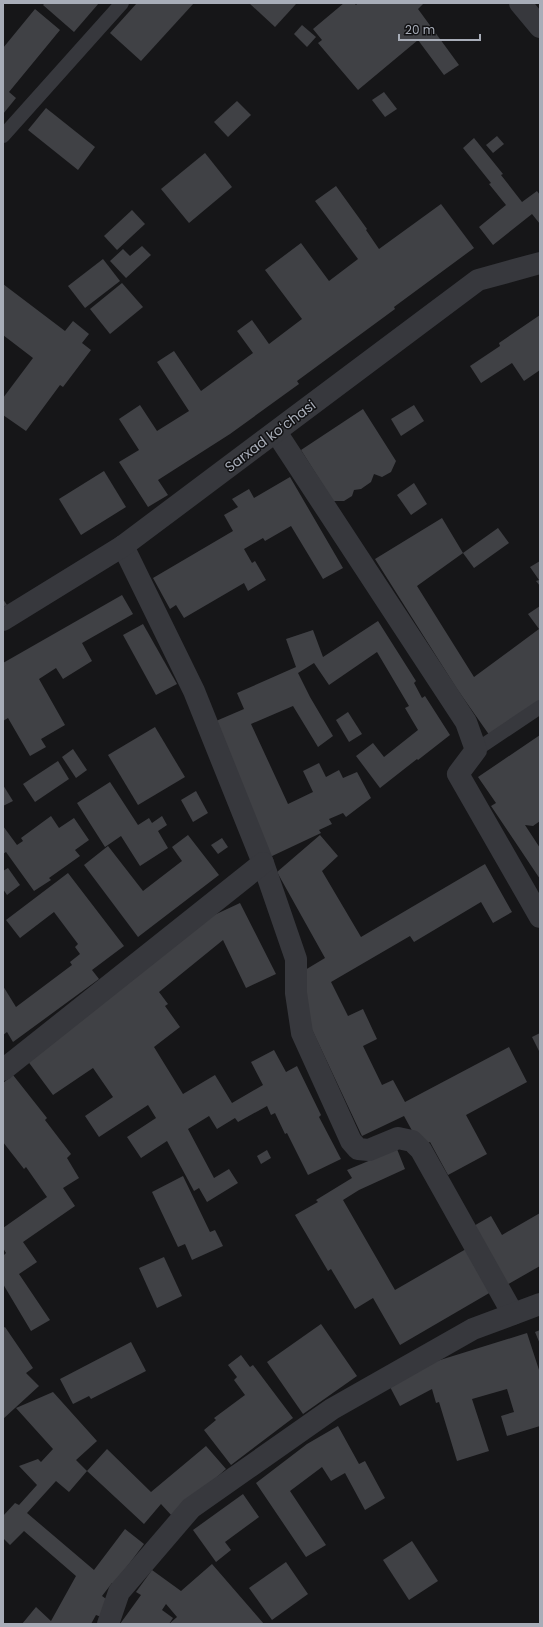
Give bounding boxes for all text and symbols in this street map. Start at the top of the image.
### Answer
scale bar [399,16,480,42]
text: 20 m [405,21,435,38]
street label: Sarxad koʻchasi [220,395,320,477]

